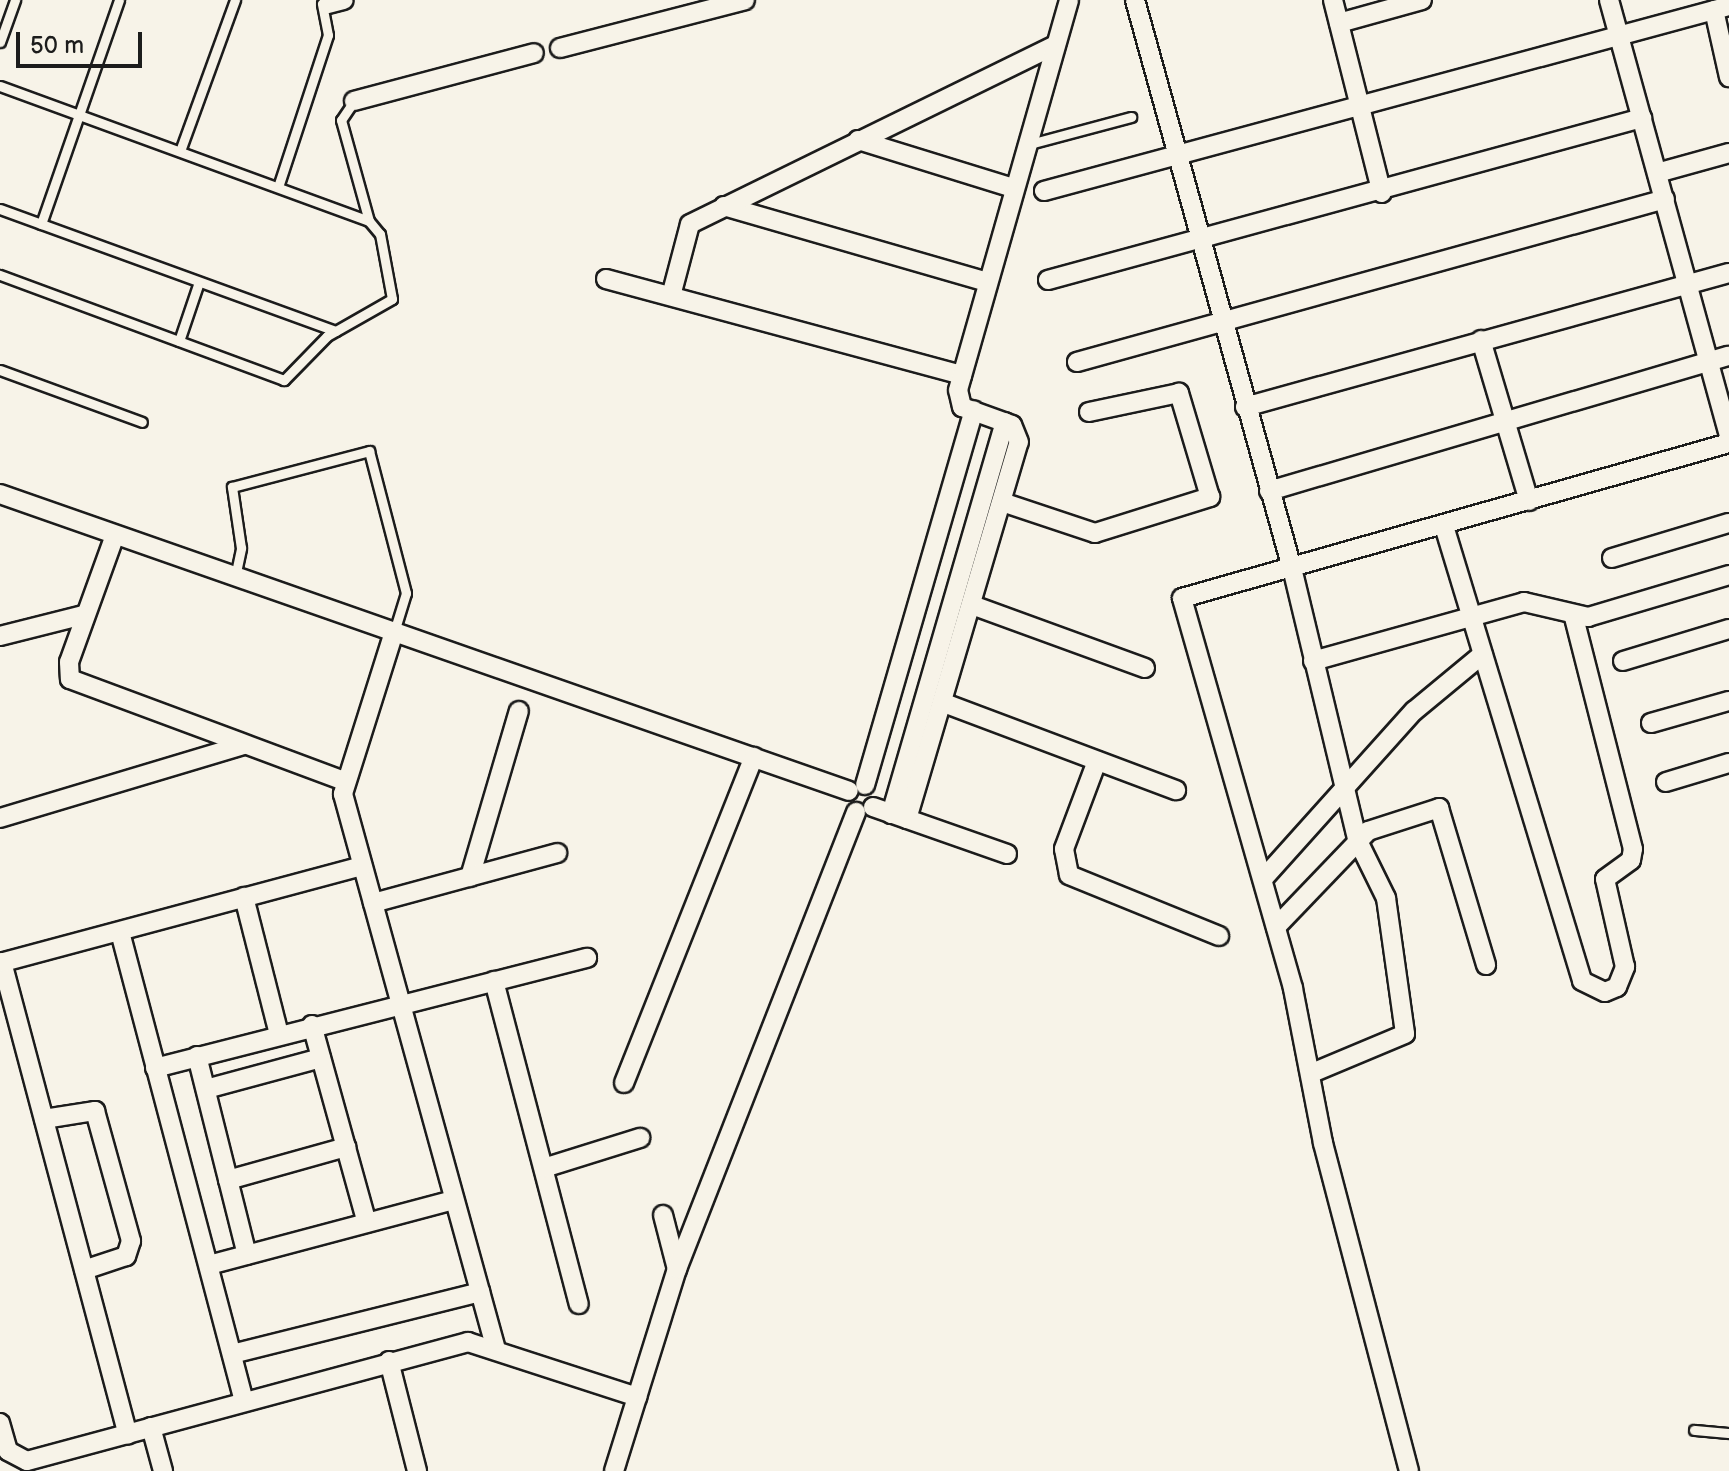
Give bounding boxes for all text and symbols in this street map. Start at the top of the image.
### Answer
scale bar [20,16,146,66]
text: 50 m [30,31,84,60]

